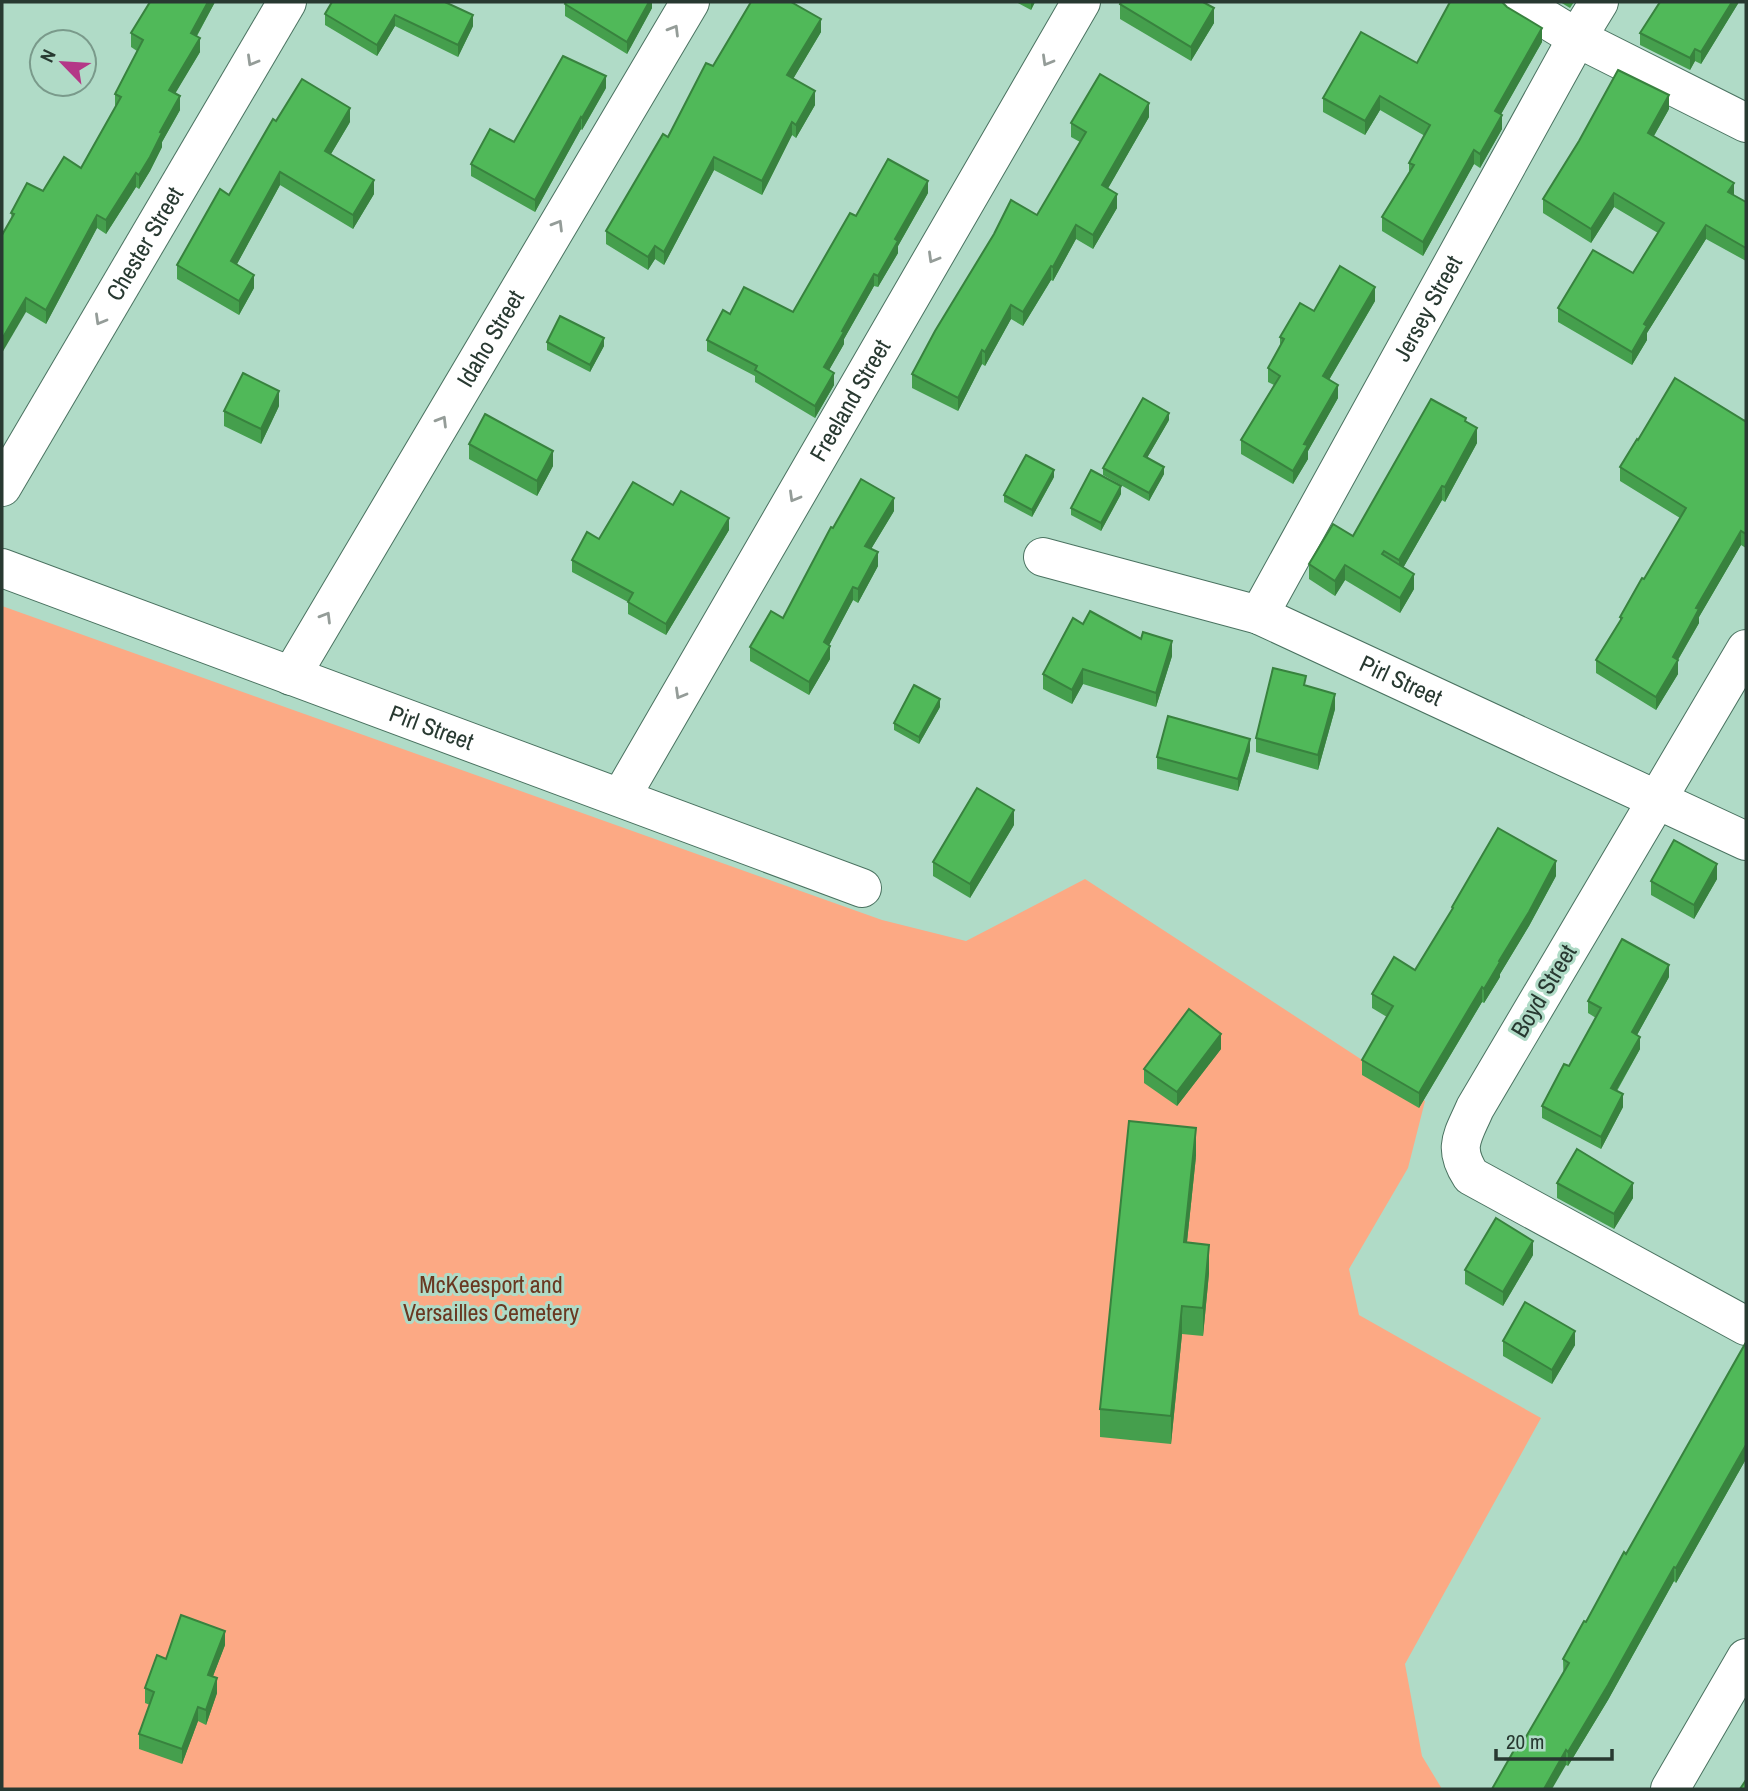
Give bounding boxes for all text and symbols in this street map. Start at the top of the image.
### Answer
one-way arrow [665,24,678,37]
north arrow [28,28,98,98]
text: N [33,45,62,66]
one-way arrow [247,53,260,66]
one-way arrow [1042,53,1055,66]
street label: Chester Street [98,180,190,306]
one-way arrow [549,220,562,233]
street label: Jersey Street [1385,249,1469,367]
one-way arrow [928,250,941,263]
street label: Idaho Street [449,283,531,393]
one-way arrow [95,312,108,325]
street label: Freeland Street [802,333,898,467]
one-way arrow [433,416,446,429]
one-way arrow [789,490,802,502]
one-way arrow [317,611,330,624]
street label: Pirl Street [1355,647,1448,713]
one-way arrow [676,686,689,699]
street label: Pirl Street [385,697,479,757]
street label: Boyd Street [1503,938,1584,1043]
park label: McKeesport and Versailles Cemetery [403,1268,579,1328]
scale bar [1496,1718,1612,1762]
text: 20 m [1506,1727,1544,1756]

